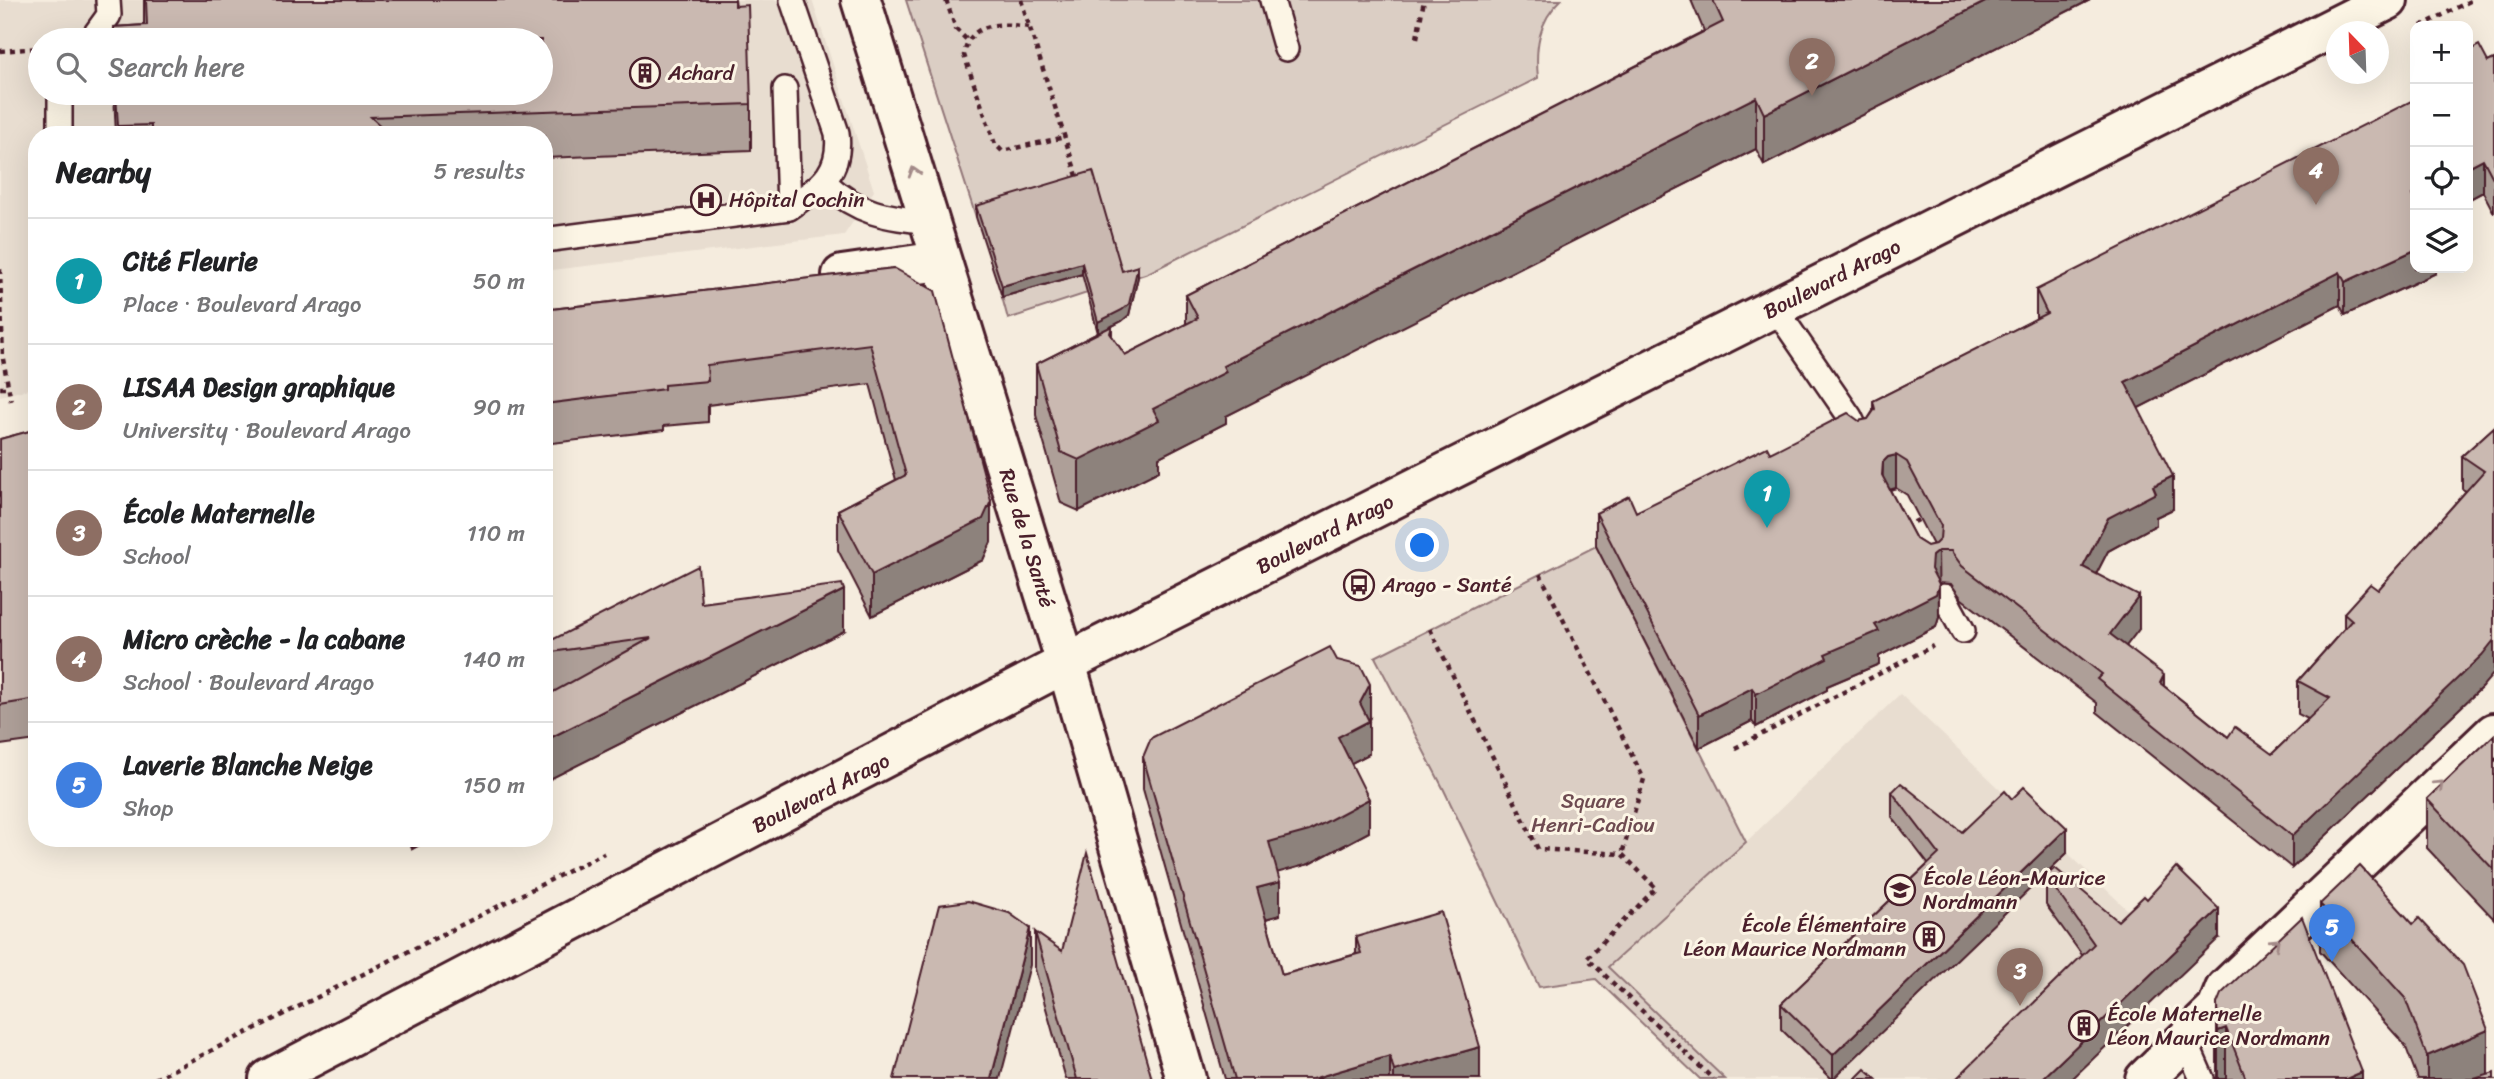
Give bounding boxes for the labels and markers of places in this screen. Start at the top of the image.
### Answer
pin: 2 [1789,38,1835,96]
place label: Achard [667,54,735,92]
building icon: Achard [628,56,662,90]
pin: 4 [2293,147,2339,205]
place label: Hôpital Cochin [729,181,865,219]
hospital icon: Hôpital Cochin [689,183,723,217]
pin: 1 [1744,470,1790,528]
place label: Arago - Santé [1381,566,1512,604]
bus stop icon: Arago - Santé [1342,568,1376,602]
place label: École Léon-Maurice Nordmann [1923,859,2106,921]
school or university icon: École Léon-Maurice Nordmann [1883,873,1917,907]
pin: 5 [2309,904,2355,962]
place label: École Élémentaire Léon Maurice Nordmann [1683,906,1906,968]
building icon: École Élémentaire Léon Maurice Nordmann [1912,920,1946,954]
pin: 3 [1997,948,2043,1006]
place label: École Maternelle Léon Maurice Nordmann [2107,995,2330,1057]
building icon: École Maternelle Léon Maurice Nordmann [2067,1009,2101,1043]

